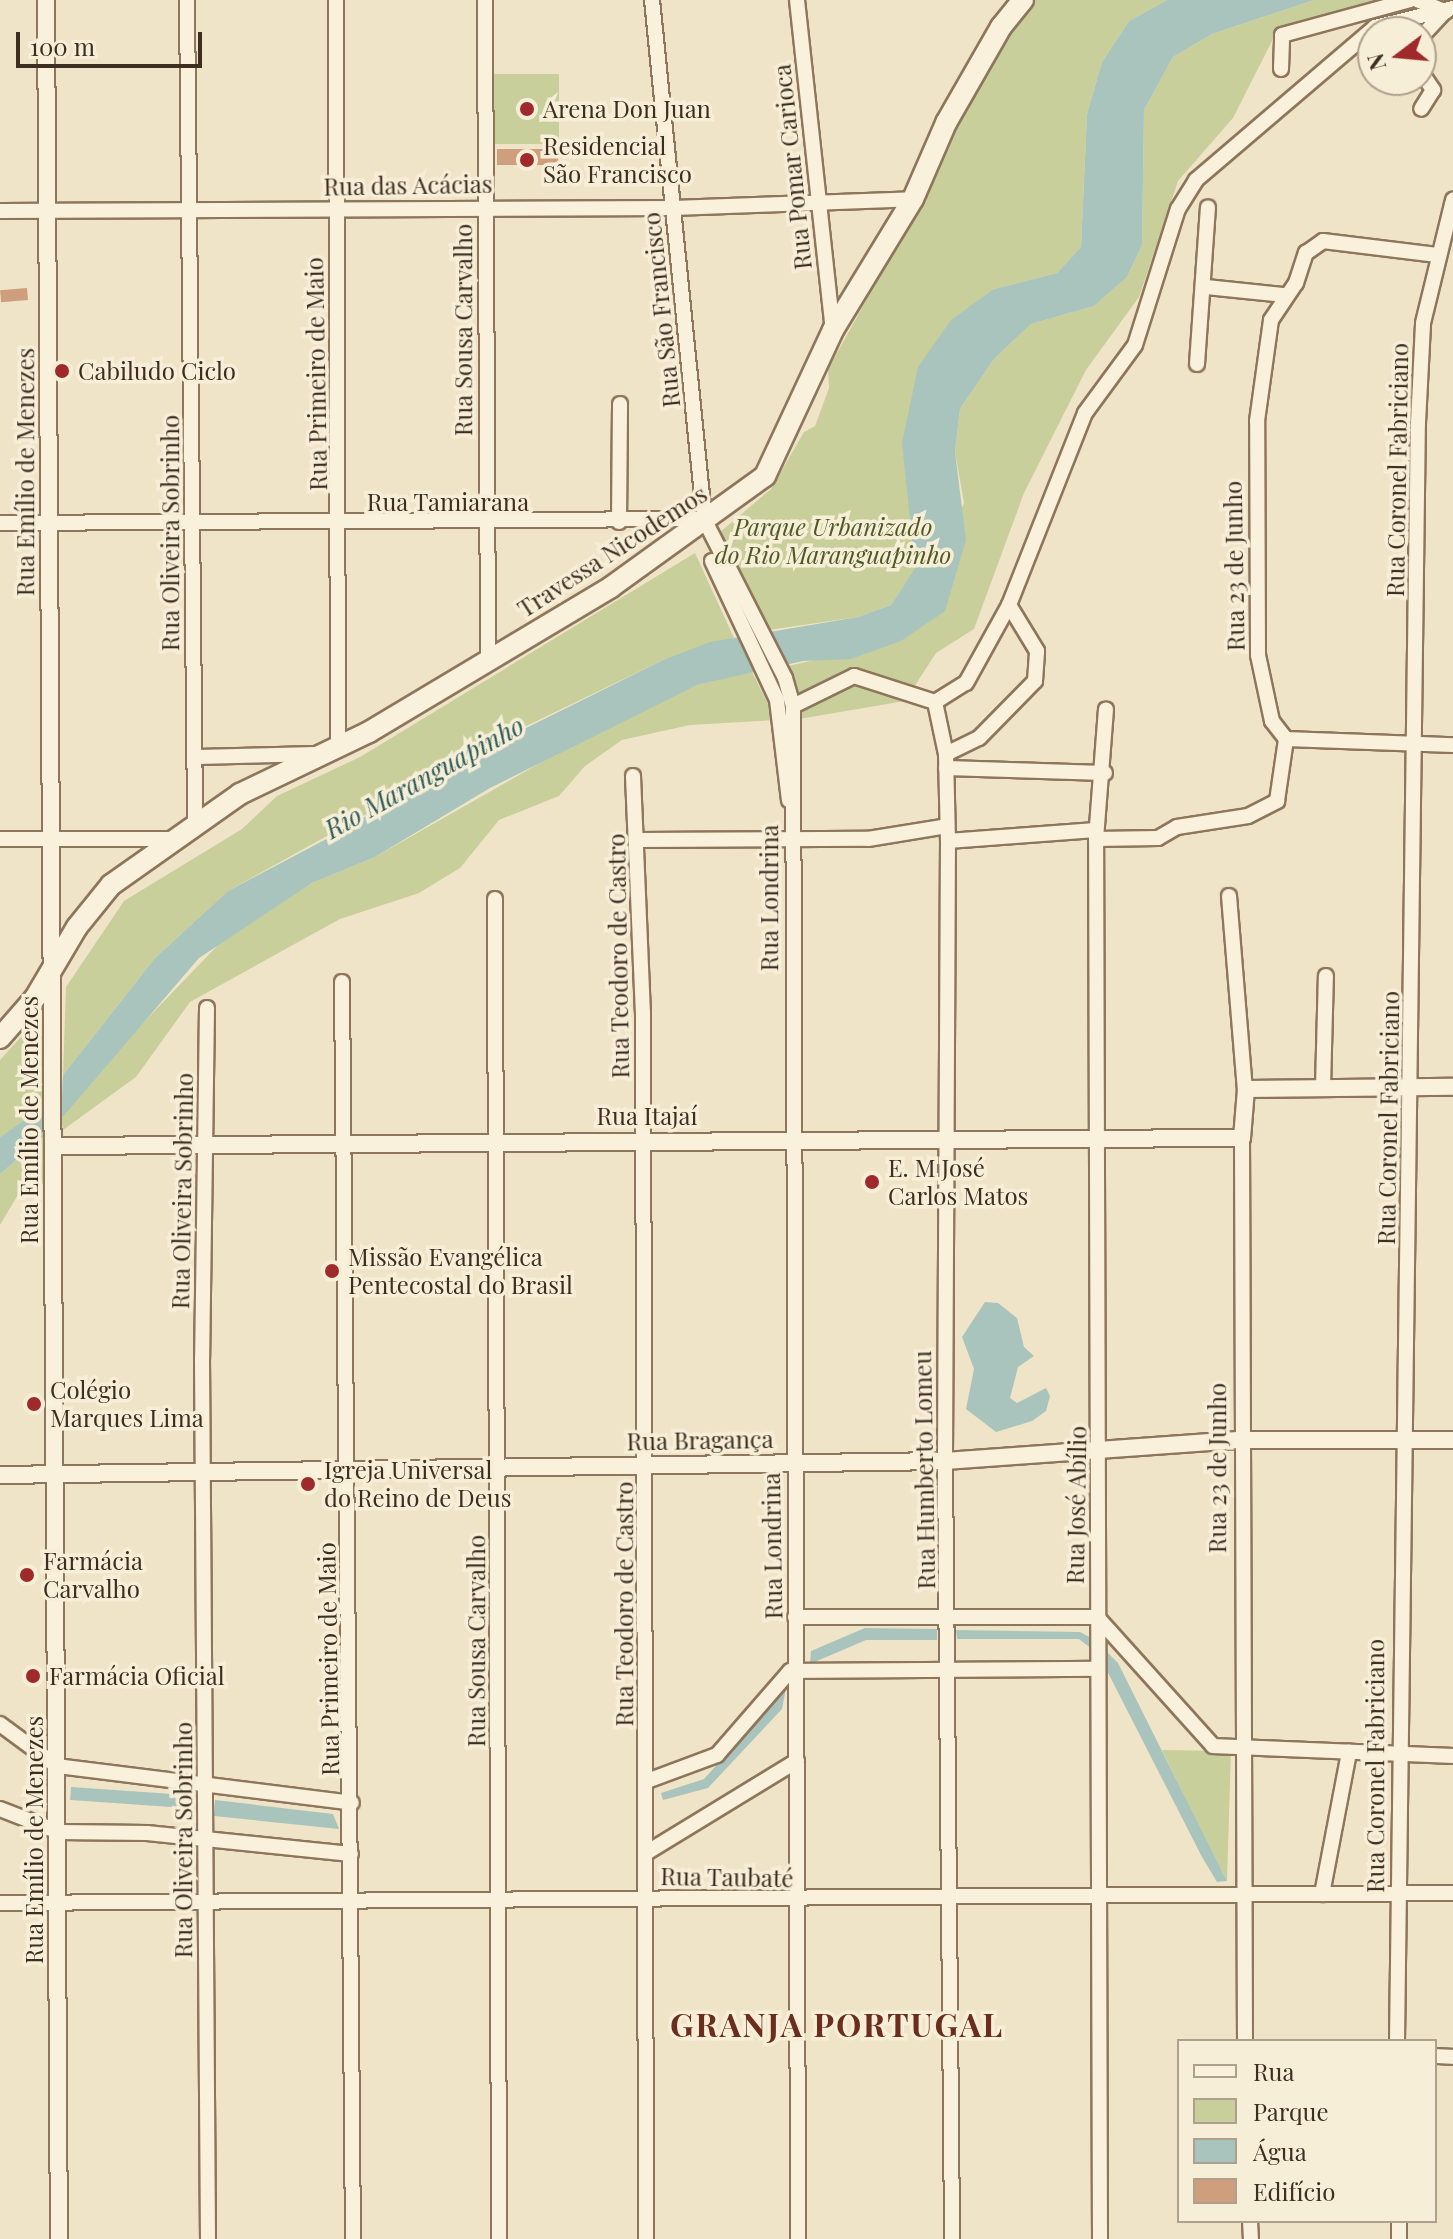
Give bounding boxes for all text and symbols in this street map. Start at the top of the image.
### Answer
scale bar [20,16,206,66]
north arrow [1357,16,1437,96]
text: 100 m [30,30,95,62]
text: N [1359,50,1392,74]
street label: Rua Pomar Carioca [767,62,817,272]
place label: Arena Don Juan [543,95,711,123]
marker: Arena Don Juan [518,100,536,118]
place label: Residencial São Francisco [543,132,692,188]
marker: Residencial São Francisco [518,151,536,169]
street label: Rua das Acácias [323,169,493,201]
street label: Rua São Francisco [636,211,686,409]
street label: Rua Sousa Carvalho [449,224,477,436]
street label: Rua Primeiro de Maio [300,257,332,491]
street label: Rua Coronel Fabriciano [1380,343,1414,597]
street label: Rua Emílio de Menezes [11,348,39,596]
place label: Cabiludo Ciclo [78,357,236,385]
marker: Cabiludo Ciclo [53,362,71,380]
street label: Rua Oliveira Sobrinho [156,414,184,652]
street label: Travessa Nicodemos [512,479,712,623]
street label: Rua 23 de Junho [1218,480,1250,652]
street label: Rua Tamiarana [366,488,530,516]
park label: Parque Urbanizado do Rio Maranguapinho [715,513,951,569]
water label: Rio Maranguapinho [319,709,529,845]
street label: Rua Londrina [755,825,783,971]
street label: Rua Teodoro de Castro [601,833,635,1079]
street label: Rua Coronel Fabriciano [1371,991,1405,1245]
street label: Rua Emílio de Menezes [15,996,43,1244]
street label: Rua Oliveira Sobrinho [166,1072,198,1310]
street label: Rua Itajaí [596,1102,698,1130]
place label: E. M José Carlos Matos [888,1154,1028,1210]
marker: E. M José Carlos Matos [863,1173,881,1191]
place label: Missão Evangélica Pentecostal do Brasil [348,1243,573,1299]
marker: Missão Evangélica Pentecostal do Brasil [323,1262,341,1280]
street label: Rua Humberto Lomeu [908,1350,940,1590]
place label: Colégio Marques Lima [50,1376,204,1432]
street label: Rua 23 de Junho [1203,1383,1231,1553]
marker: Colégio Marques Lima [25,1395,43,1413]
street label: Rua Bragança [626,1424,774,1456]
street label: Rua José Abílio [1060,1425,1092,1585]
place label: Igreja Universal do Reino de Deus [324,1456,511,1512]
street label: Rua Londrina [756,1472,788,1620]
marker: Igreja Universal do Reino de Deus [299,1475,317,1493]
street label: Rua Teodoro de Castro [610,1481,638,1727]
street label: Rua Sousa Carvalho [462,1535,490,1747]
street label: Rua Primeiro de Maio [312,1542,344,1776]
place label: Farmácia Carvalho [43,1547,143,1603]
marker: Farmácia Carvalho [18,1566,36,1584]
street label: Rua Coronel Fabriciano [1361,1639,1389,1893]
place label: Farmácia Oficial [49,1662,225,1690]
marker: Farmácia Oficial [24,1667,42,1685]
street label: Rua Emílio de Menezes [20,1716,48,1964]
street label: Rua Oliveira Sobrinho [169,1721,197,1959]
street label: Rua Taubaté [660,1861,794,1893]
district label: GRANJA PORTUGAL [670,2005,1004,2043]
legend [1177,2039,1437,2223]
text: Rua [1253,2055,1294,2087]
text: Parque [1253,2095,1329,2127]
text: Água [1253,2135,1307,2167]
text: Edifício [1253,2175,1335,2207]

